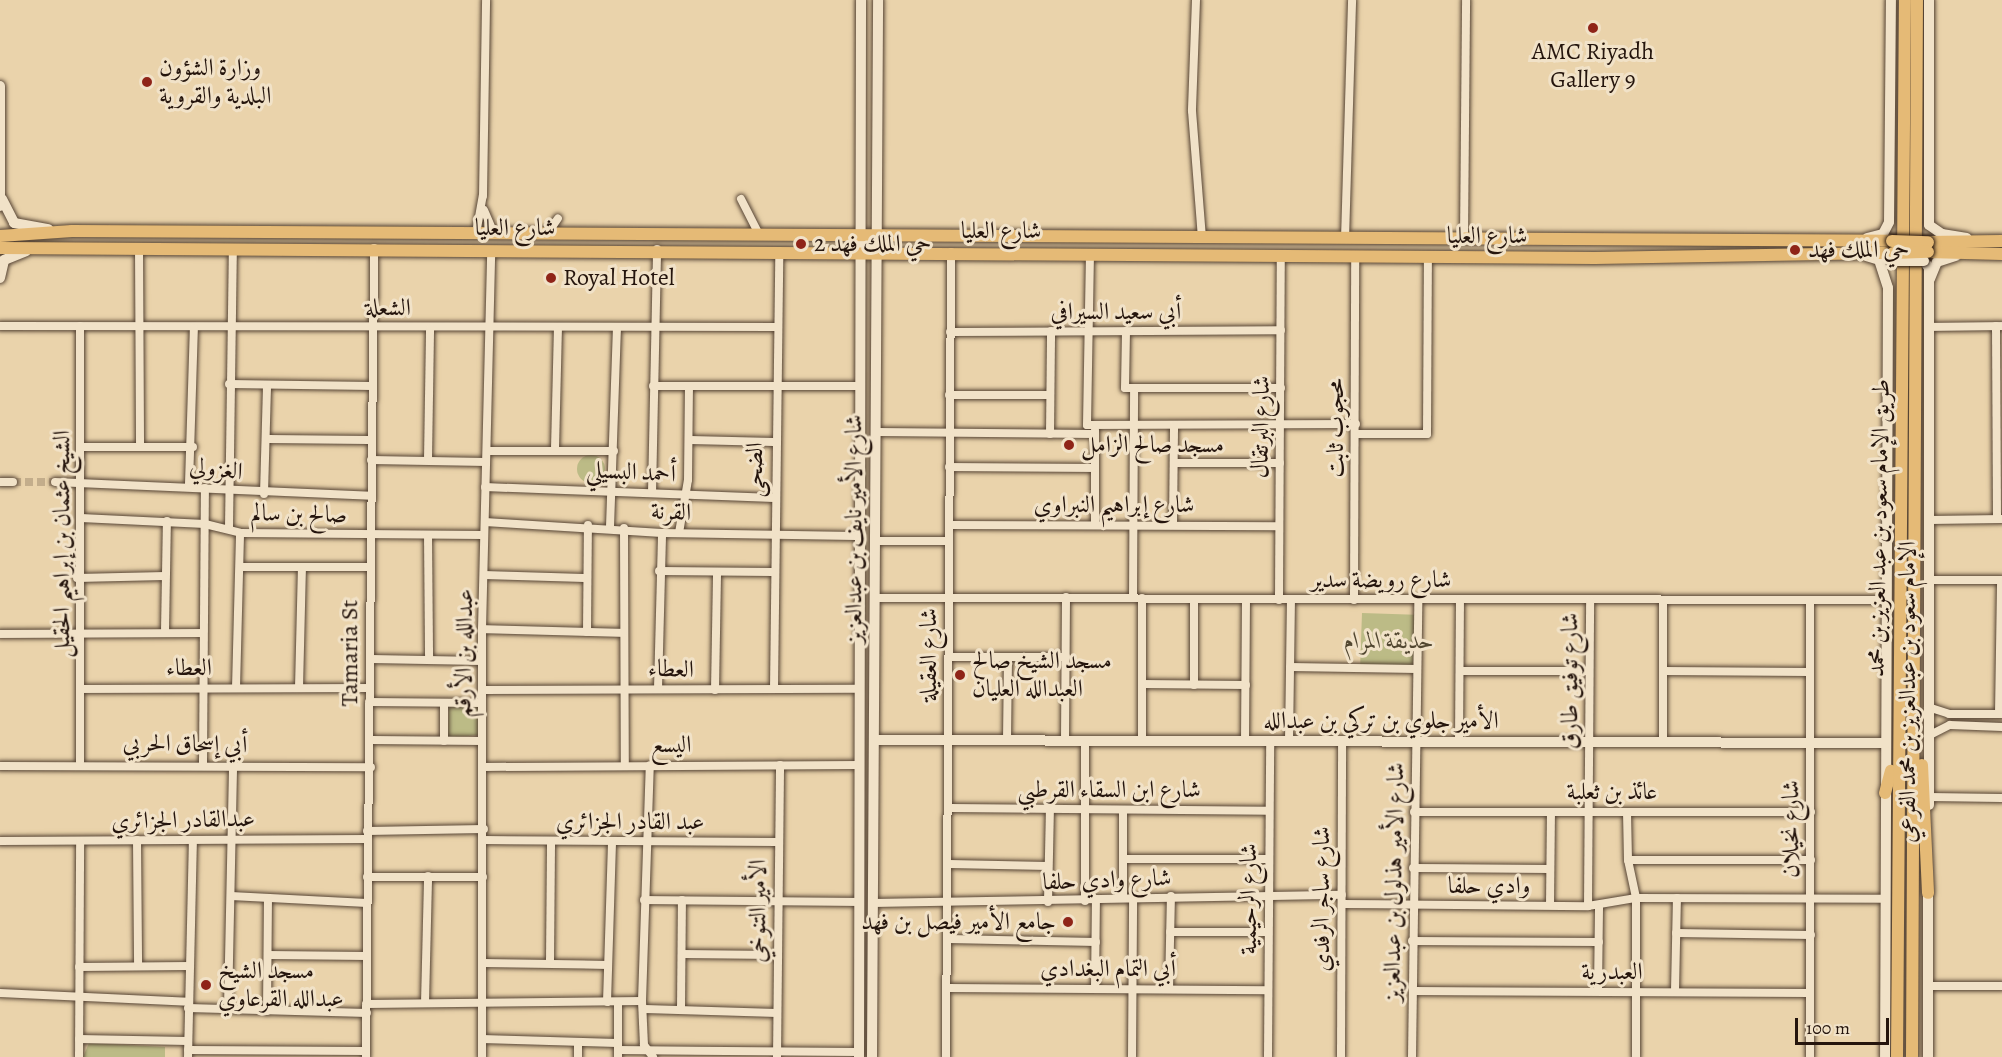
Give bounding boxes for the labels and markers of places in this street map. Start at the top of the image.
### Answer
marker: AMC Riyadh Gallery 9 [1586,21,1600,35]
place label: AMC Riyadh Gallery 9 [1532,38,1654,94]
place label: وزارة الشؤون البلدية والقروية [159,54,271,110]
marker: وزارة الشؤون البلدية والقروية [140,75,154,89]
place label: حي الملك فهد 2 [814,230,932,258]
marker: حي الملك فهد 2 [792,235,810,253]
place label: حي الملك فهد [1808,236,1909,264]
marker: حي الملك فهد [1786,241,1804,259]
place label: Royal Hotel [563,264,675,292]
marker: Royal Hotel [544,271,558,285]
place label: مسجد صالح الزامل [1081,431,1224,459]
marker: مسجد صالح الزامل [1062,438,1076,452]
place label: مسجد الشيخ صالح العبدالله العليان [972,647,1112,703]
marker: مسجد الشيخ صالح العبدالله العليان [953,668,967,682]
place label: جامع الأمير فيصل بن فهد [861,908,1056,936]
marker: جامع الأمير فيصل بن فهد [1061,915,1075,929]
place label: مسجد الشيخ عبدالله القرعاوي [218,957,344,1013]
marker: مسجد الشيخ عبدالله القرعاوي [199,978,213,992]

